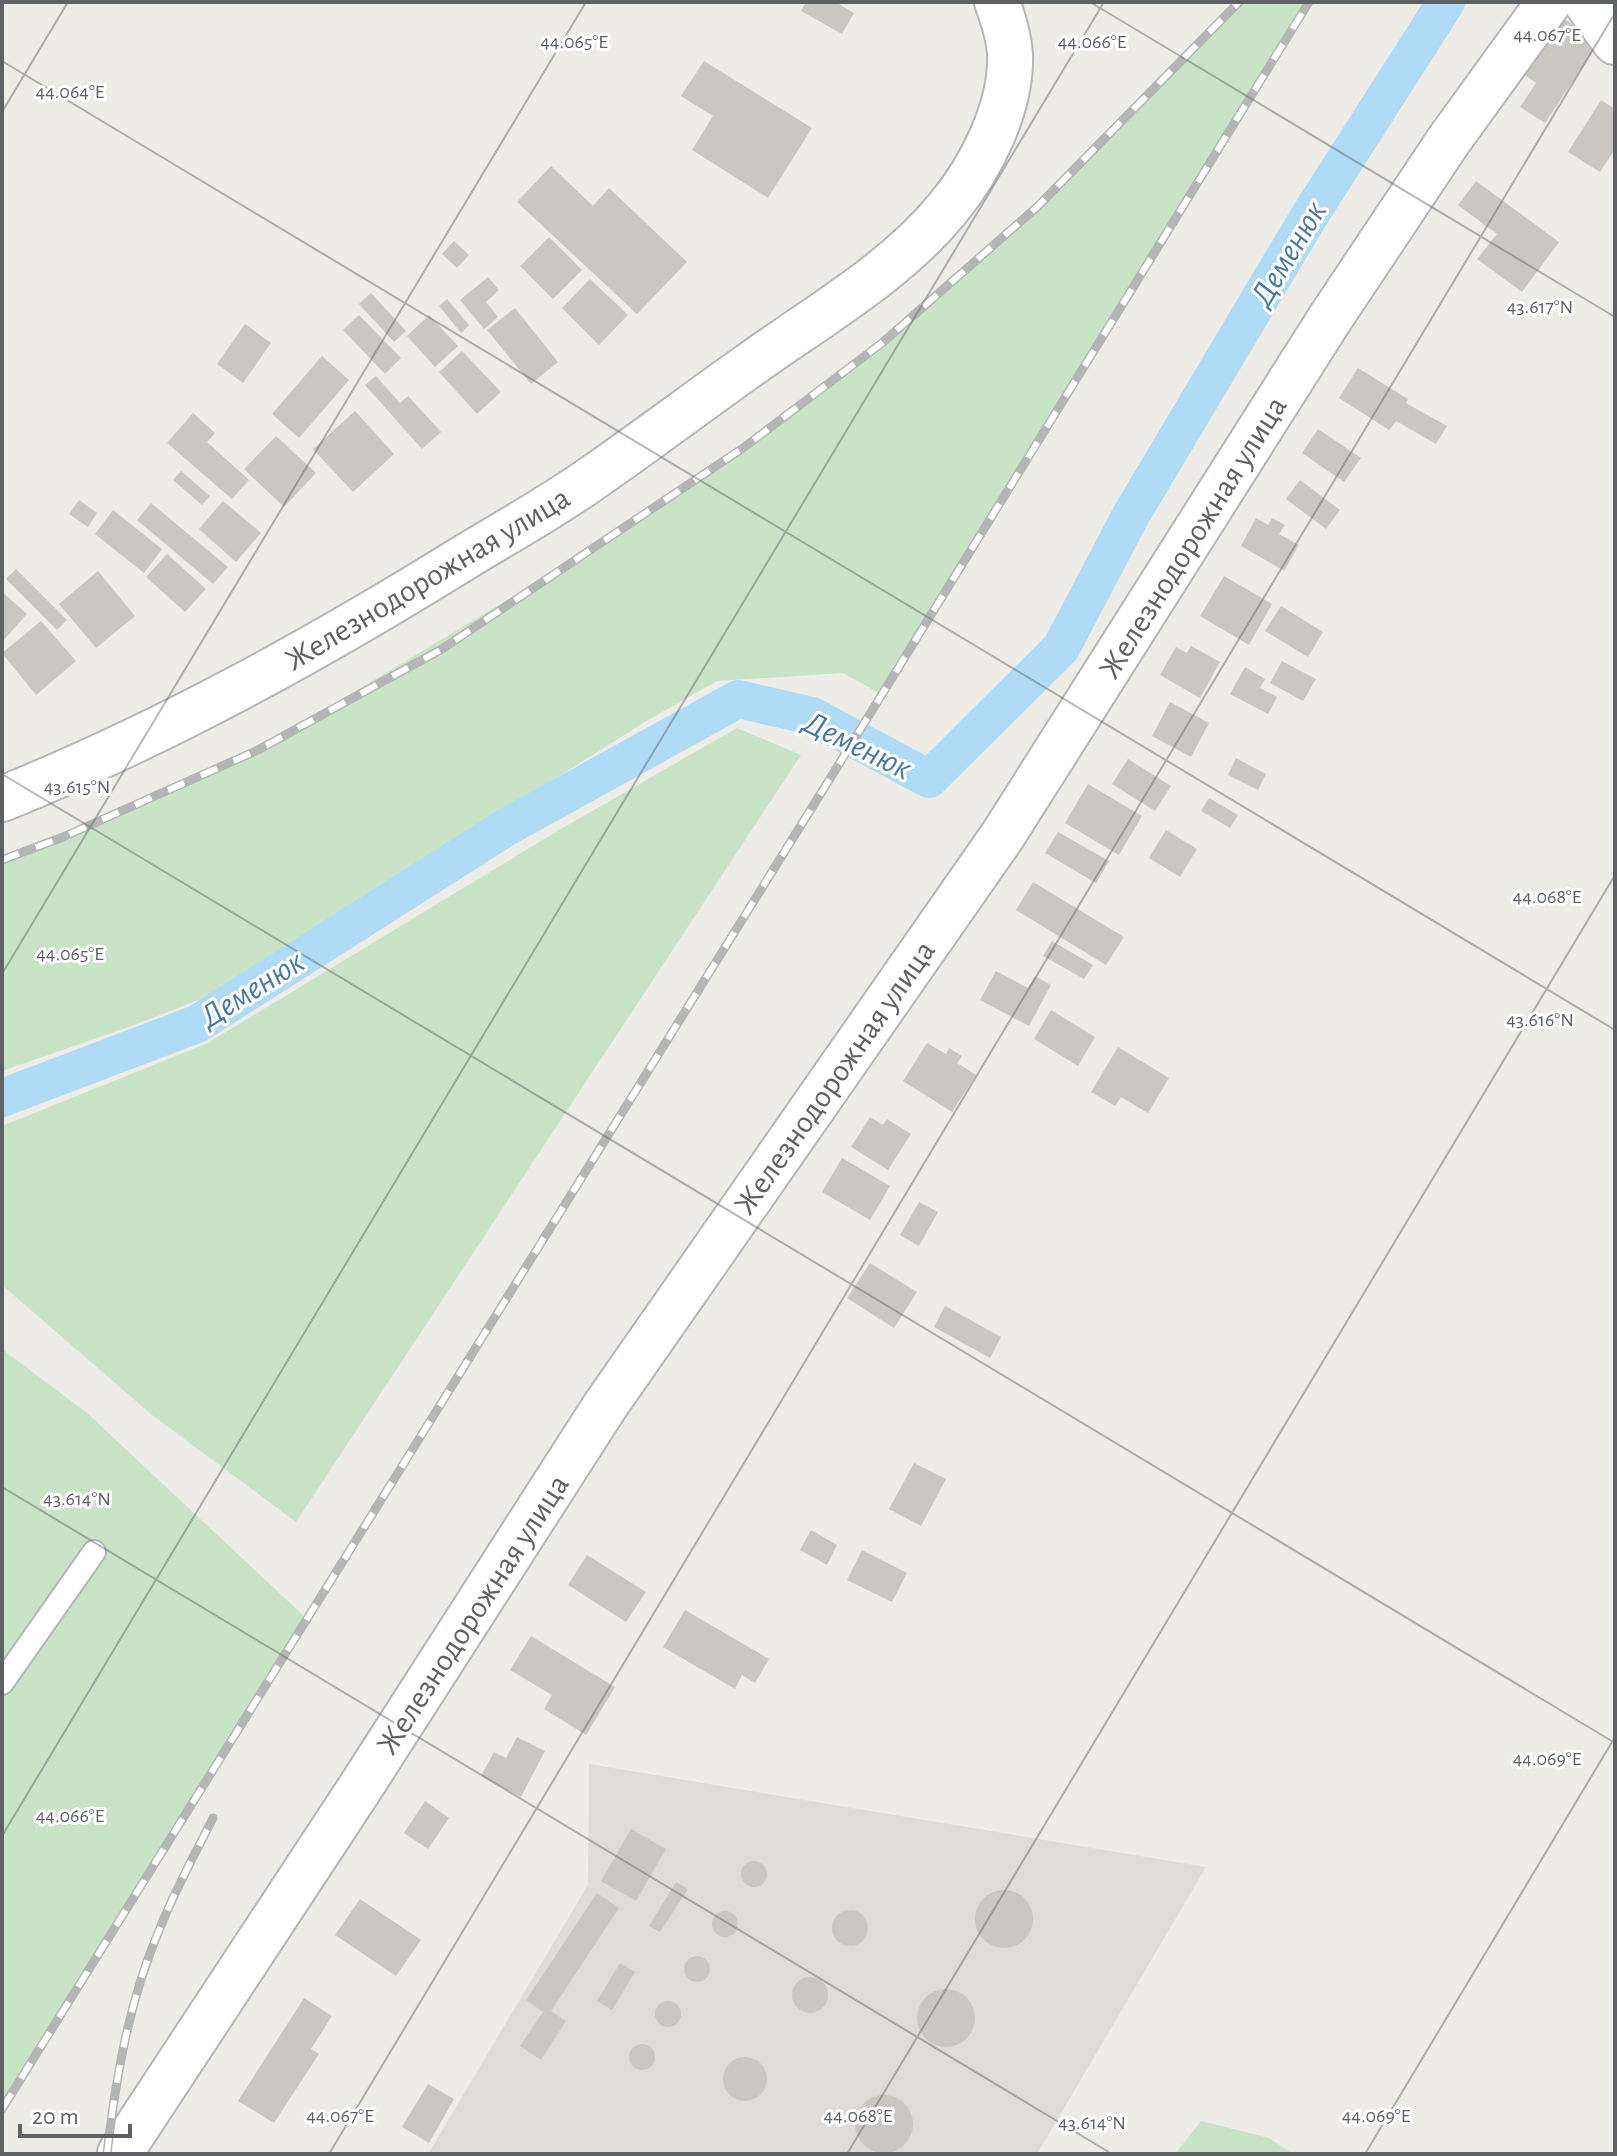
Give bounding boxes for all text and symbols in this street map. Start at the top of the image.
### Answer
text: 44.067°E [1513,25,1581,45]
text: 44.065°E [540,32,608,52]
text: 44.066°E [1058,32,1127,52]
text: 44.064°E [36,82,105,102]
water label: Деменюк [1244,195,1334,313]
text: 43.617°N [1507,297,1573,317]
street label: Железнодорожная улица [1093,391,1293,684]
street label: Железнодорожная улица [280,481,575,677]
water label: Деменюк [797,705,918,787]
text: 43.615°N [44,777,110,797]
text: 44.068°E [1513,887,1582,907]
street label: Железнодорожная улица [728,935,941,1220]
text: 44.065°E [36,944,104,964]
water label: Деменюк [193,944,311,1035]
text: 43.616°N [1506,1010,1574,1030]
street label: Железнодорожная улица [371,1469,575,1760]
text: 43.614°N [43,1489,111,1509]
text: 44.069°E [1513,1749,1582,1769]
text: 44.066°E [36,1806,105,1826]
scale bar [20,2088,130,2138]
text: 20 m [32,2105,79,2129]
text: 44.067°E [306,2106,374,2126]
text: 44.068°E [824,2106,893,2126]
text: 44.069°E [1342,2106,1411,2126]
text: 43.614°N [1058,2113,1126,2133]

